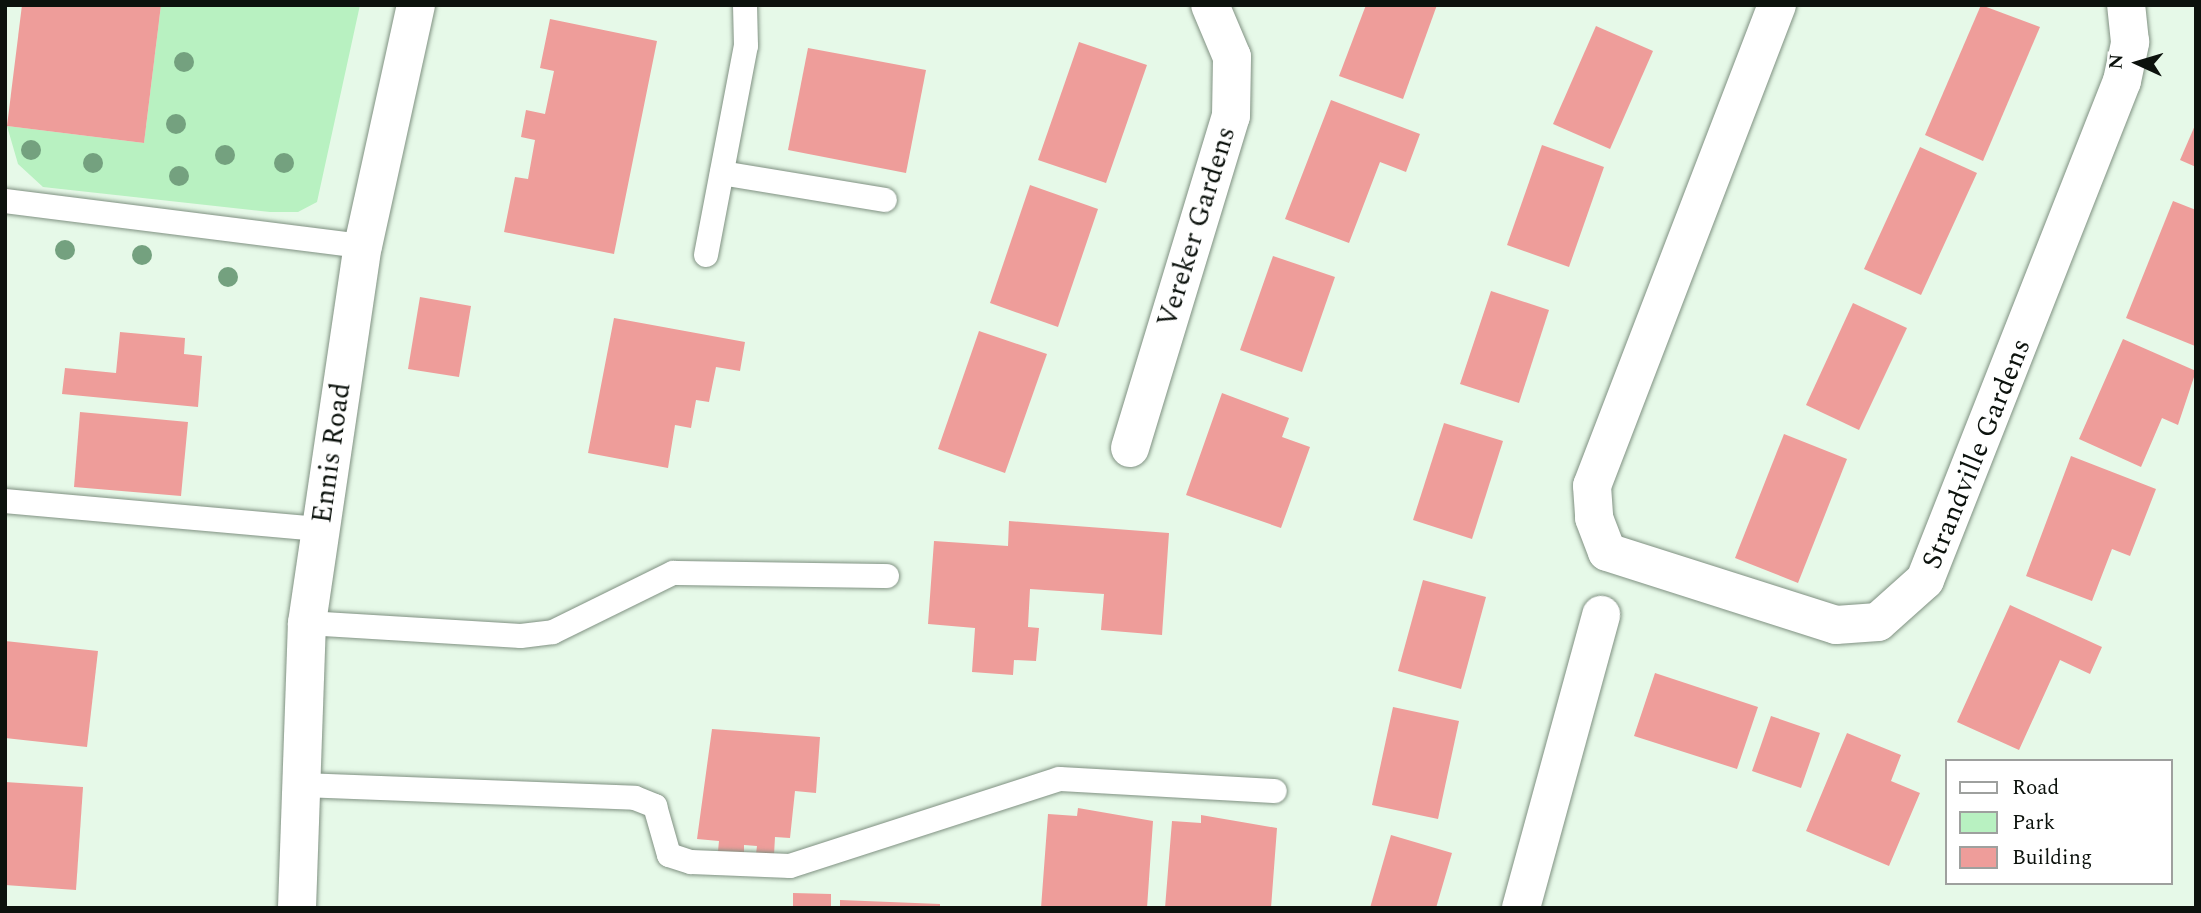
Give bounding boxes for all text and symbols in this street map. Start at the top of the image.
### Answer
north arrow [2103,28,2173,98]
text: N [2102,53,2132,70]
street label: Vereker Gardens [1151,123,1243,331]
street label: Strandville Gardens [1915,334,2039,574]
street label: Ennis Road [306,381,358,525]
legend [1946,759,2173,885]
text: Road [2012,772,2059,804]
text: Park [2012,807,2055,839]
text: Building [2012,842,2092,874]

